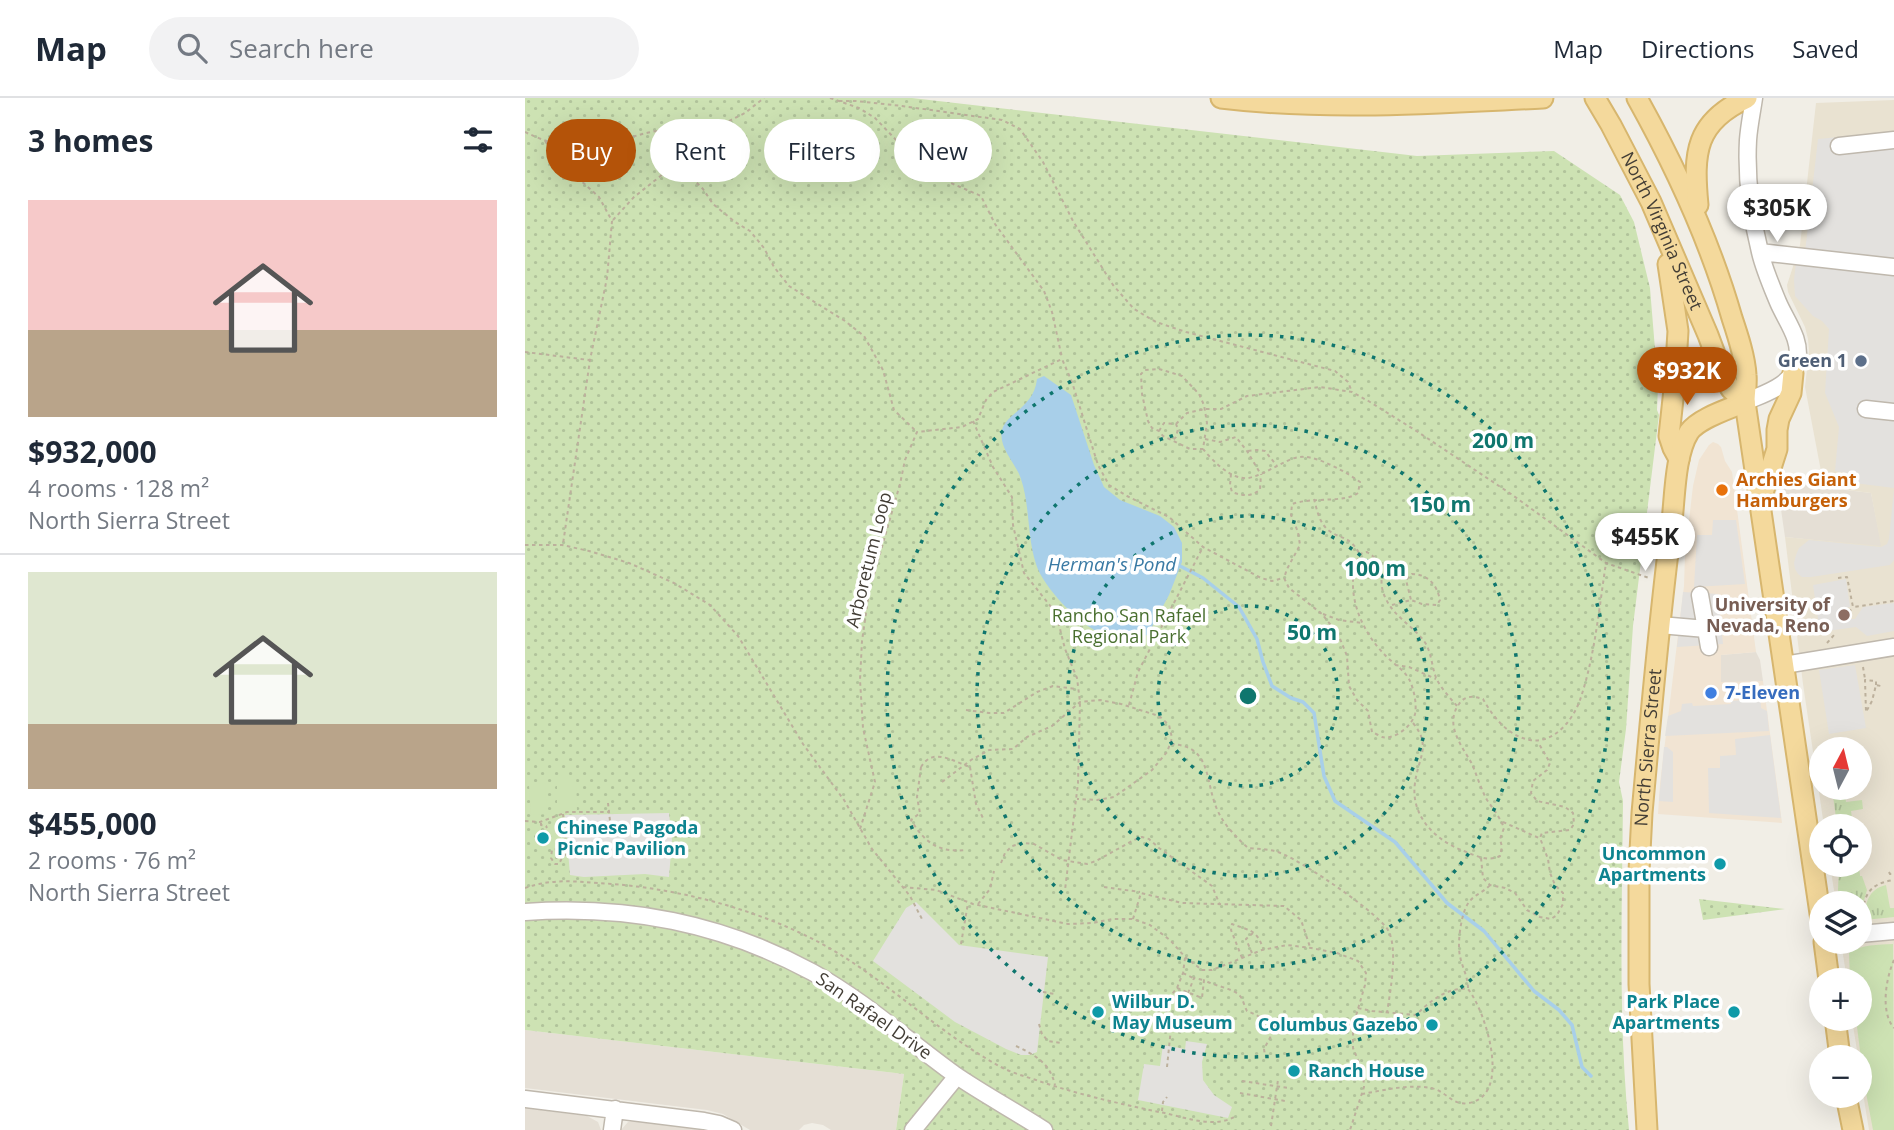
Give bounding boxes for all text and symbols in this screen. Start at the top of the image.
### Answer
search box [149,17,639,80]
text: Map [35,26,107,71]
icon: search [173,29,211,67]
text: Search here [229,30,374,66]
text: Map [1553,32,1603,65]
text: Directions [1641,32,1754,65]
text: Saved [1792,32,1859,65]
chip: Buy [546,119,636,182]
chip: Rent [650,119,750,182]
chip: Filters [764,119,880,182]
chip: New [894,119,992,182]
text: 3 homes [28,120,153,161]
icon: filters [459,121,497,159]
street label: North Virginia Street [1616,147,1709,313]
pin: $305K [1728,184,1826,244]
text: $305K [1743,191,1811,223]
icon: home [200,245,326,371]
pin: $932K [1638,348,1736,407]
place label: Green 1 [1778,348,1847,372]
marker: Green 1 [1853,353,1869,369]
text: $932K [1653,354,1721,386]
text: 200 m [1472,426,1534,454]
text: $932,000 [28,431,157,472]
place label: Archies Giant Hamburgers [1736,467,1857,512]
text: 4 rooms · 128 m² [28,472,209,504]
marker: Archies Giant Hamburgers [1714,482,1730,498]
street label: Arboretum Loop [840,489,896,630]
text: 150 m [1409,490,1471,518]
text: North Sierra Street [28,504,230,536]
pin: $455K [1596,514,1694,573]
text: $455K [1611,520,1679,552]
water label: Herman's Pond [1048,551,1177,577]
text: 100 m [1344,554,1406,582]
place label: University of Nevada, Reno [1706,592,1831,637]
park label: Rancho San Rafael Regional Park [1052,603,1206,648]
marker: University of Nevada, Reno [1836,607,1852,623]
icon: home [200,617,326,743]
text: 50 m [1287,618,1337,646]
street label: North Sierra Street [1628,668,1666,827]
place label: 7-Eleven [1725,680,1800,704]
centre of rings [1236,684,1260,708]
marker: 7-Eleven [1703,685,1719,701]
north arrow [1809,737,1873,800]
map controls [1809,737,1872,1108]
text: $455,000 [28,803,157,844]
button: locate [1809,814,1872,877]
place label: Chinese Pagoda Picnic Pavilion [557,815,698,860]
marker: Chinese Pagoda Picnic Pavilion [535,830,551,846]
place label: Uncommon Apartments [1598,841,1706,886]
text: 2 rooms · 76 m² [28,844,196,876]
marker: Uncommon Apartments [1712,856,1728,872]
text: North Sierra Street [28,876,230,908]
button: layers [1809,891,1872,954]
street label: San Rafael Drive [812,966,937,1064]
button: + [1809,968,1872,1031]
place label: Wilbur D. May Museum [1112,989,1233,1034]
place label: Park Place Apartments [1612,989,1720,1034]
marker: Wilbur D. May Museum [1090,1004,1106,1020]
marker: Park Place Apartments [1726,1004,1742,1020]
place label: Columbus Gazebo [1258,1012,1418,1036]
marker: Columbus Gazebo [1424,1017,1440,1033]
button: − [1809,1045,1872,1108]
place label: Ranch House [1308,1058,1425,1082]
marker: Ranch House [1286,1063,1302,1079]

